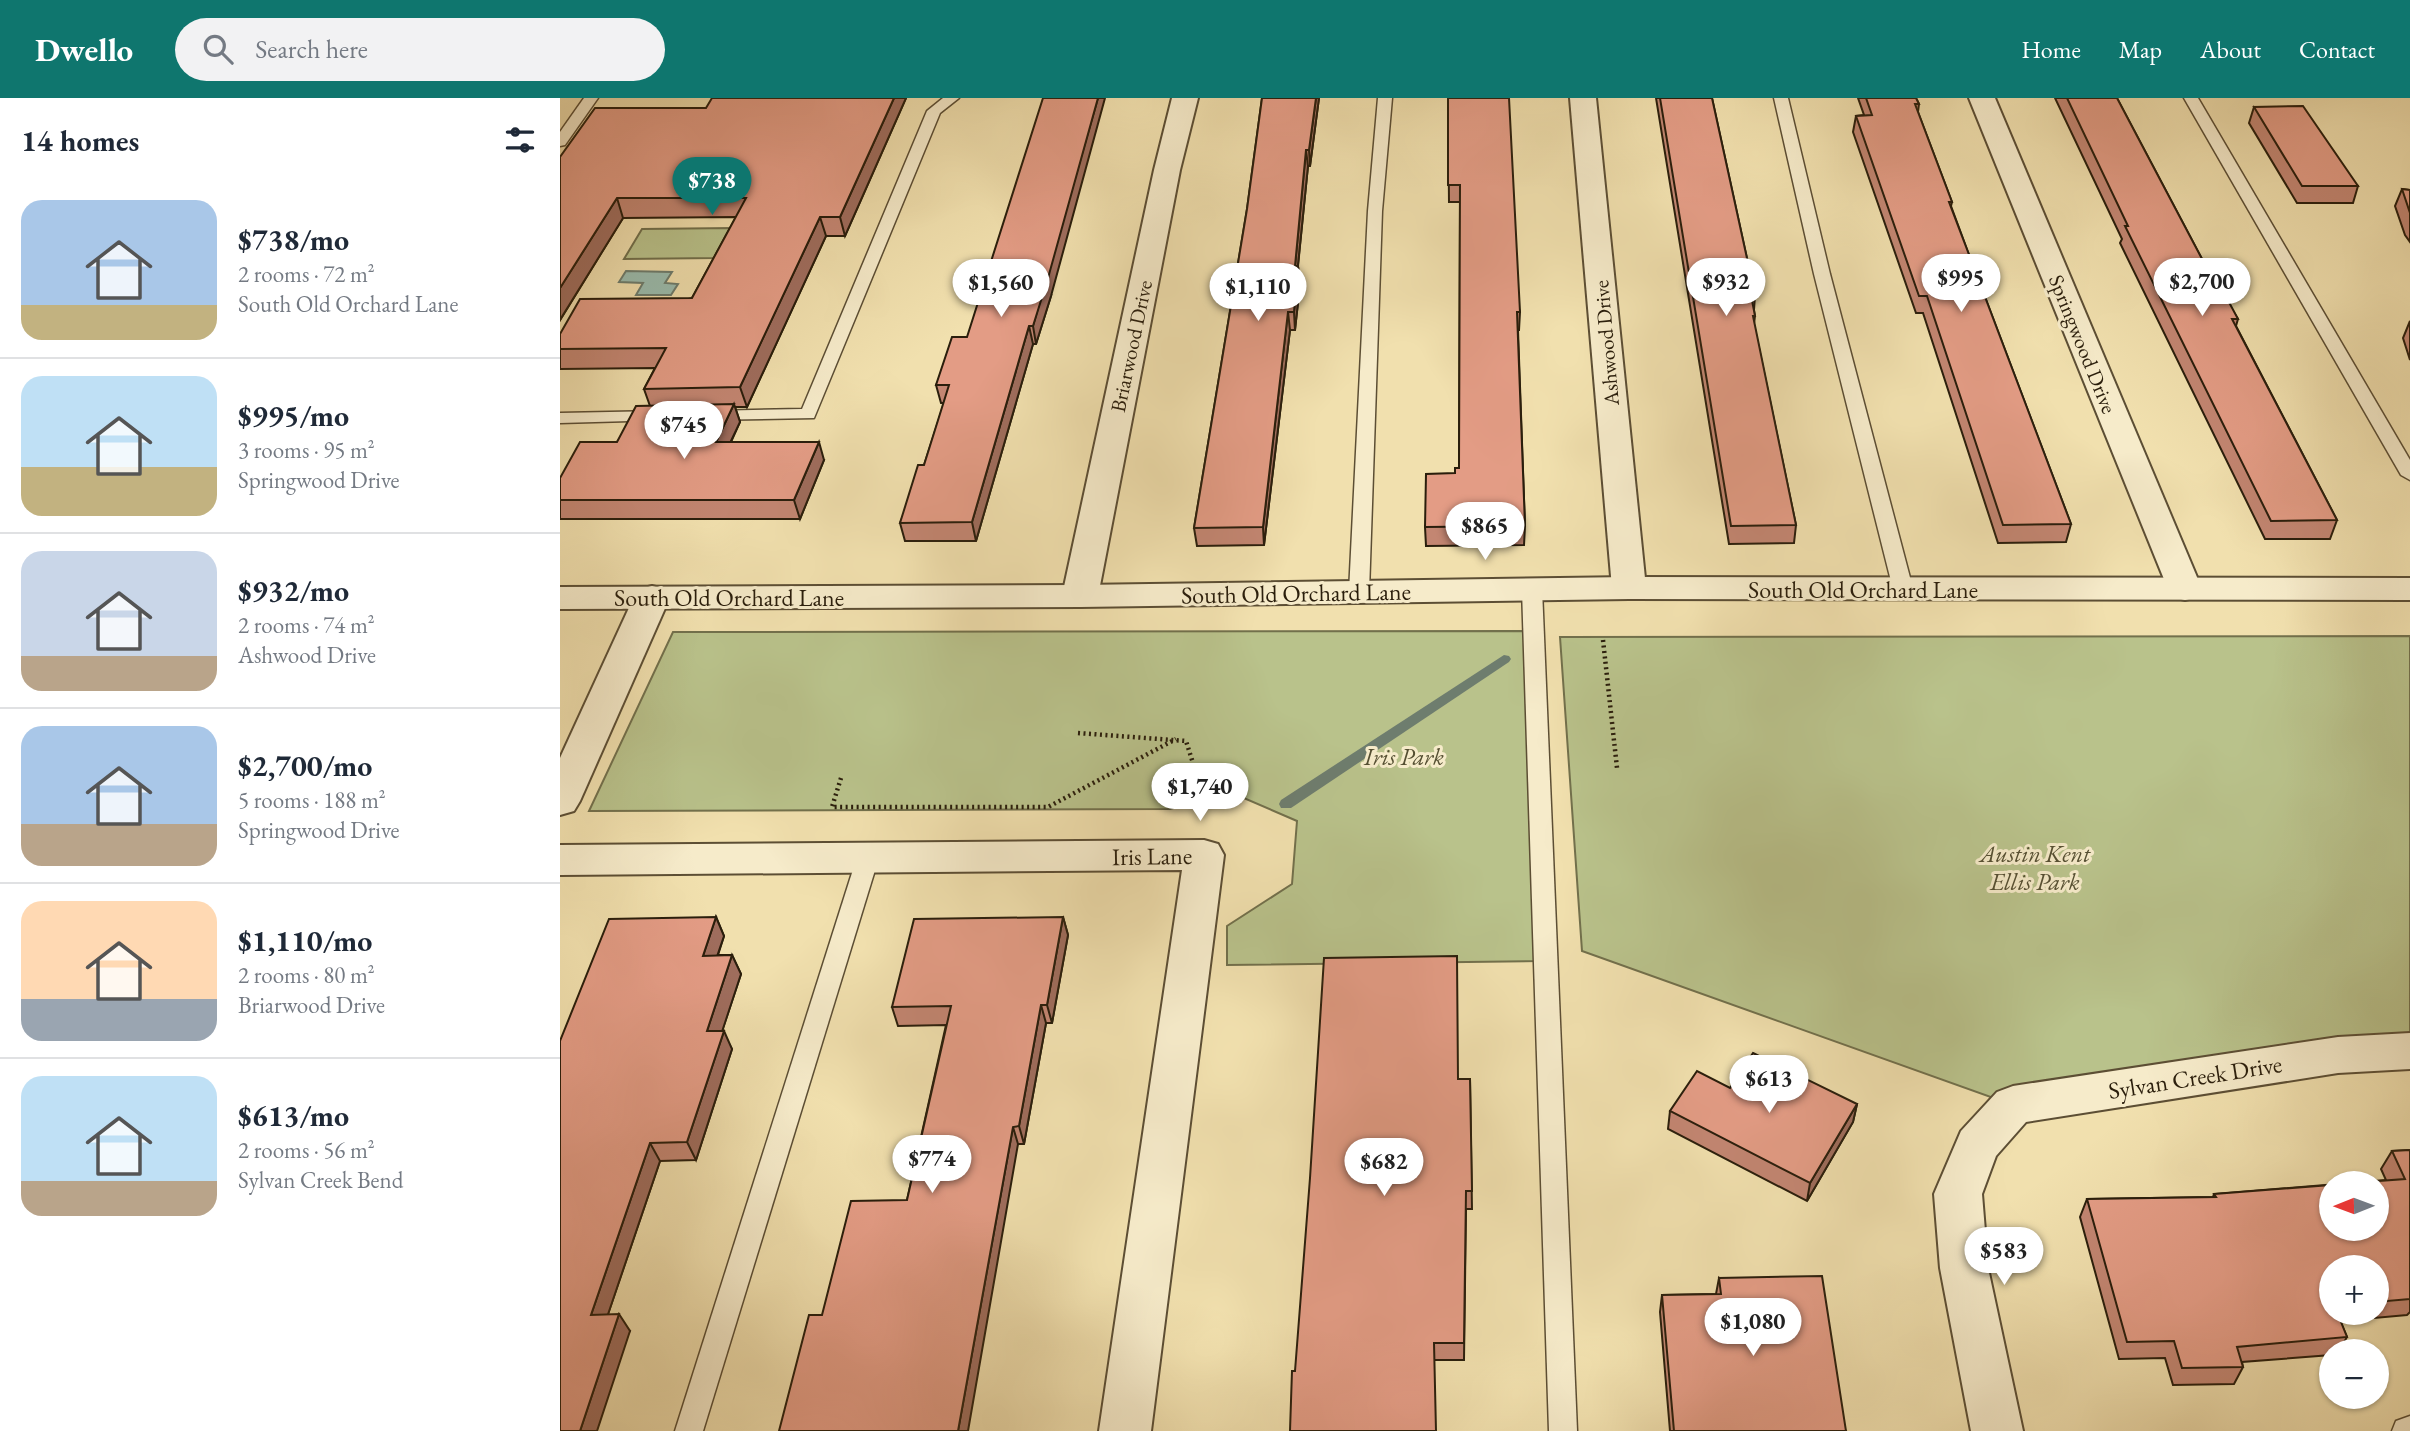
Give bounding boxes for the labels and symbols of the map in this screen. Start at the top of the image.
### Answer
pin: $738 [671,158,753,217]
pin: $995 [1920,254,2002,314]
pin: $932 [1685,258,1767,318]
pin: $2,700 [2145,258,2259,318]
pin: $1,560 [944,260,1058,319]
pin: $1,110 [1201,264,1315,323]
street label: Springwood Drive [2043,271,2123,417]
street label: Briarwood Drive [1104,278,1158,414]
street label: Ashwood Drive [1587,279,1625,408]
pin: $745 [643,402,725,461]
pin: $865 [1444,503,1526,562]
street label: South Old Orchard Lane [1748,574,1978,605]
street label: South Old Orchard Lane [1181,575,1411,611]
street label: South Old Orchard Lane [614,582,844,613]
park label: Iris Park [1363,741,1444,772]
pin: $1,740 [1143,764,1257,823]
park label: Austin Kent Ellis Park [1978,838,2091,897]
street label: Iris Lane [1112,840,1192,872]
street label: Sylvan Creek Drive [2106,1048,2284,1106]
pin: $613 [1728,1056,1810,1115]
pin: $774 [891,1136,973,1195]
pin: $682 [1343,1138,1425,1198]
north arrow [2319,1171,2389,1241]
pin: $583 [1963,1228,2045,1287]
pin: $1,080 [1696,1298,1810,1358]

